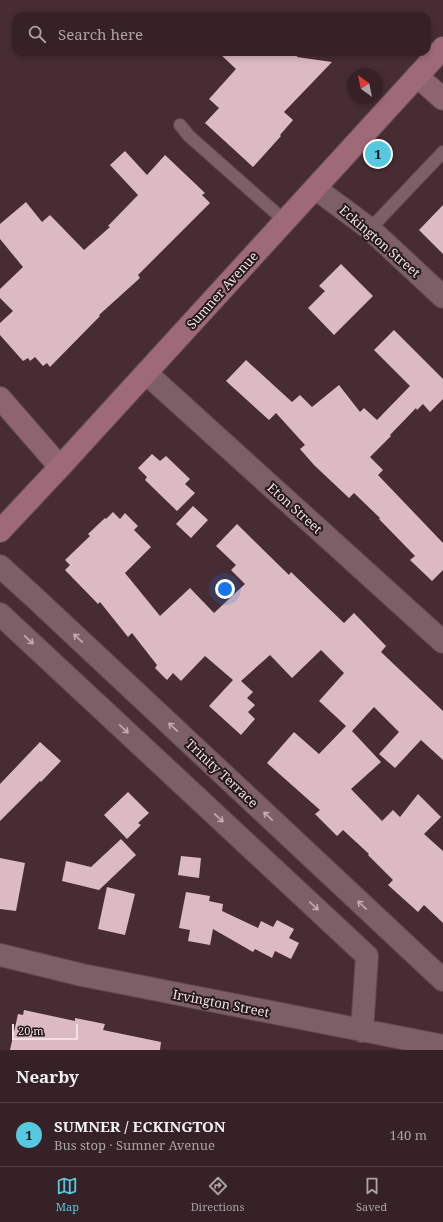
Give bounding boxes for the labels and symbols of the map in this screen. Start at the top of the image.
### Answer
north arrow [347,68,383,104]
pin: 1 [365,139,391,169]
street label: Eckington Street [336,201,425,281]
street label: Sumner Avenue [182,247,262,333]
street label: Eton Street [264,478,327,538]
your location [215,579,235,599]
one-way arrow [73,633,83,643]
one-way arrow [24,636,34,645]
one-way arrow [168,722,178,732]
one-way arrow [119,724,129,734]
street label: Trinity Terrace [182,735,262,811]
one-way arrow [263,811,273,820]
one-way arrow [214,813,224,823]
one-way arrow [357,900,368,909]
one-way arrow [309,902,319,911]
street label: Irvington Street [171,985,271,1021]
scale bar [12,1022,78,1041]

